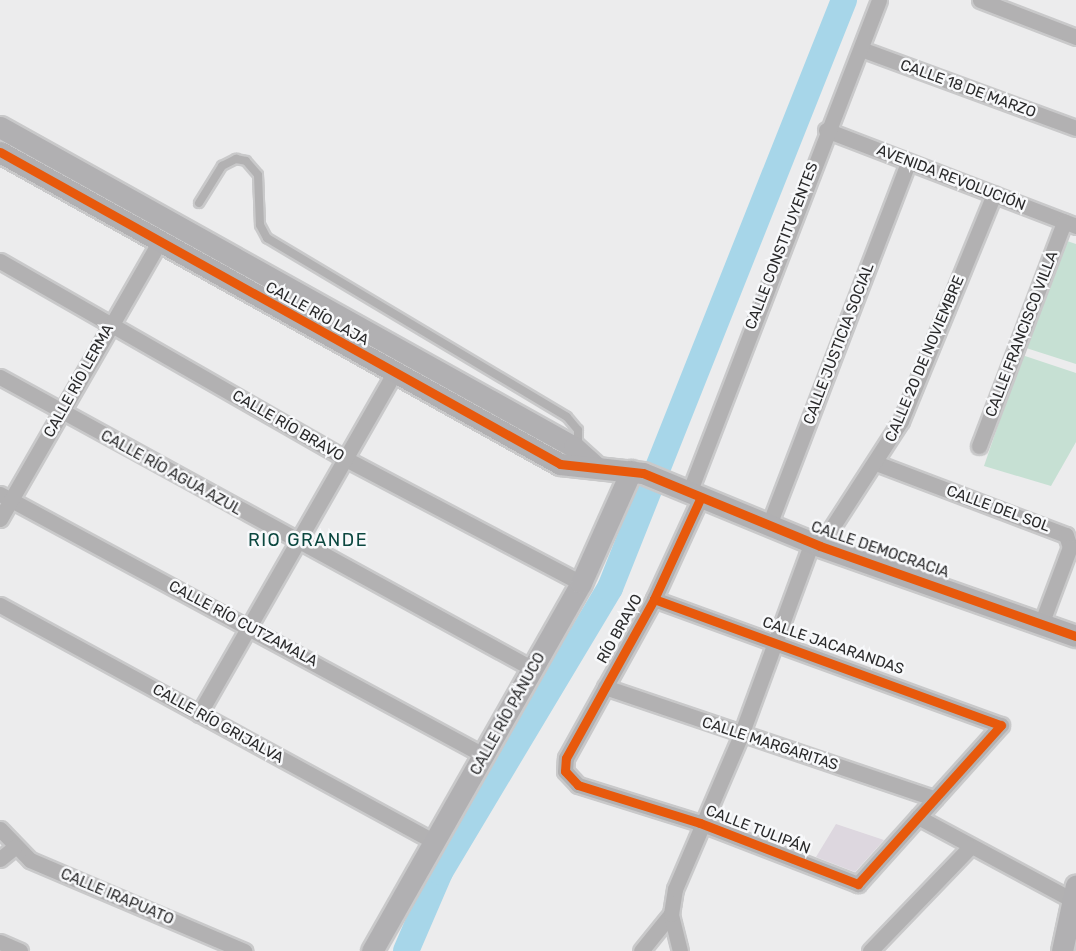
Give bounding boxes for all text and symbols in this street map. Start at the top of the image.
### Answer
street label: CALLE 18 DE MARZO [898,56,1038,122]
street label: AVENIDA REVOLUCIÓN [874,141,1028,215]
street label: CALLE CONSTITUYENTES [742,160,822,332]
street label: CALLE FRANCISCO VILLA [982,248,1062,420]
street label: CALLE JUSTICIA SOCIAL [800,261,878,427]
street label: CALLE 20 DE NOVIEMBRE [882,273,968,445]
street label: CALLE RÍO LAJA [262,278,372,350]
street label: CALLE RÍO LERMA [40,321,118,441]
street label: CALLE RÍO BRAVO [229,387,347,465]
street label: CALLE RÍO AGUA AZUL [97,426,245,520]
street label: CALLE DEL SOL [944,482,1052,536]
street label: CALLE DEMOCRACIA [809,518,951,582]
district label: RIO GRANDE [248,529,368,551]
street label: CALLE RÍO CUTZAMALA [165,577,321,671]
street label: RÍO BRAVO [594,591,646,667]
street label: CALLE JACARANDAS [760,613,906,679]
street label: CALLE RÍO PÁNUCO [467,650,549,778]
street label: CALLE RÍO GRIJALVA [149,680,287,768]
street label: CALLE MARGARITAS [700,713,840,775]
street label: CALLE TULIPÁN [703,802,813,858]
street label: CALLE IRAPUATO [58,865,176,929]

